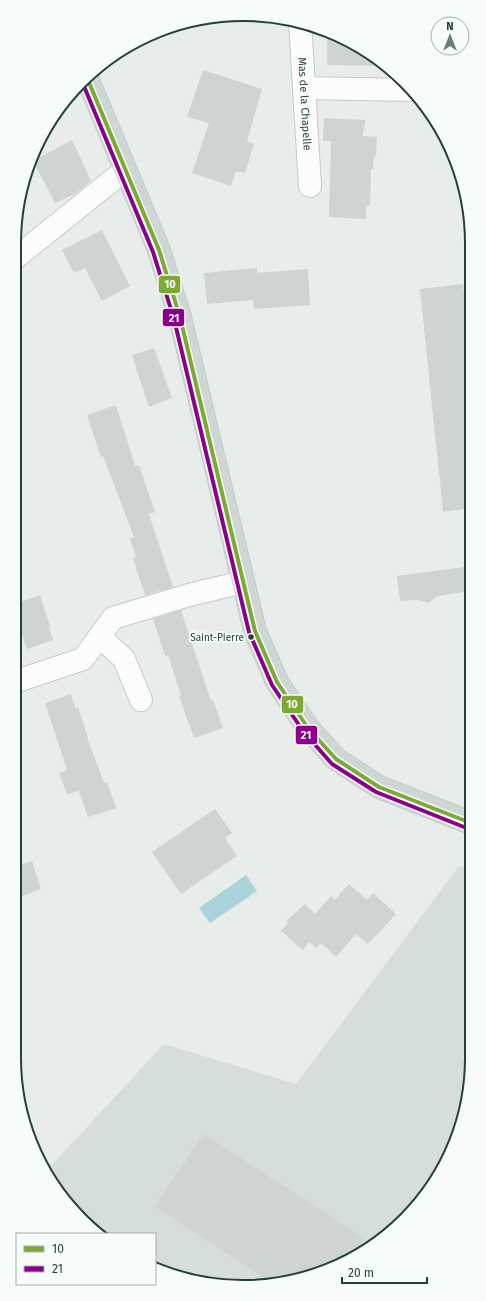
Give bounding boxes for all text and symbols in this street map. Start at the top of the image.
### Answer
north arrow [430,16,470,56]
text: N [446,20,454,33]
street label: Mas de la Chapelle [295,57,314,151]
line badge: 10 [158,275,181,294]
text: 10 [164,278,176,291]
line badge: 21 [162,308,185,327]
text: 21 [169,312,179,325]
place label: Saint-Pierre [190,632,244,644]
marker: Saint-Pierre [246,632,256,642]
line badge: 10 [281,695,304,714]
text: 10 [286,698,298,711]
line badge: 21 [295,725,318,745]
text: 21 [301,729,311,742]
legend [16,1233,156,1285]
text: 10 [52,1242,64,1256]
scale bar [342,1259,427,1285]
text: 21 [52,1262,63,1276]
text: 20 m [348,1266,374,1280]

